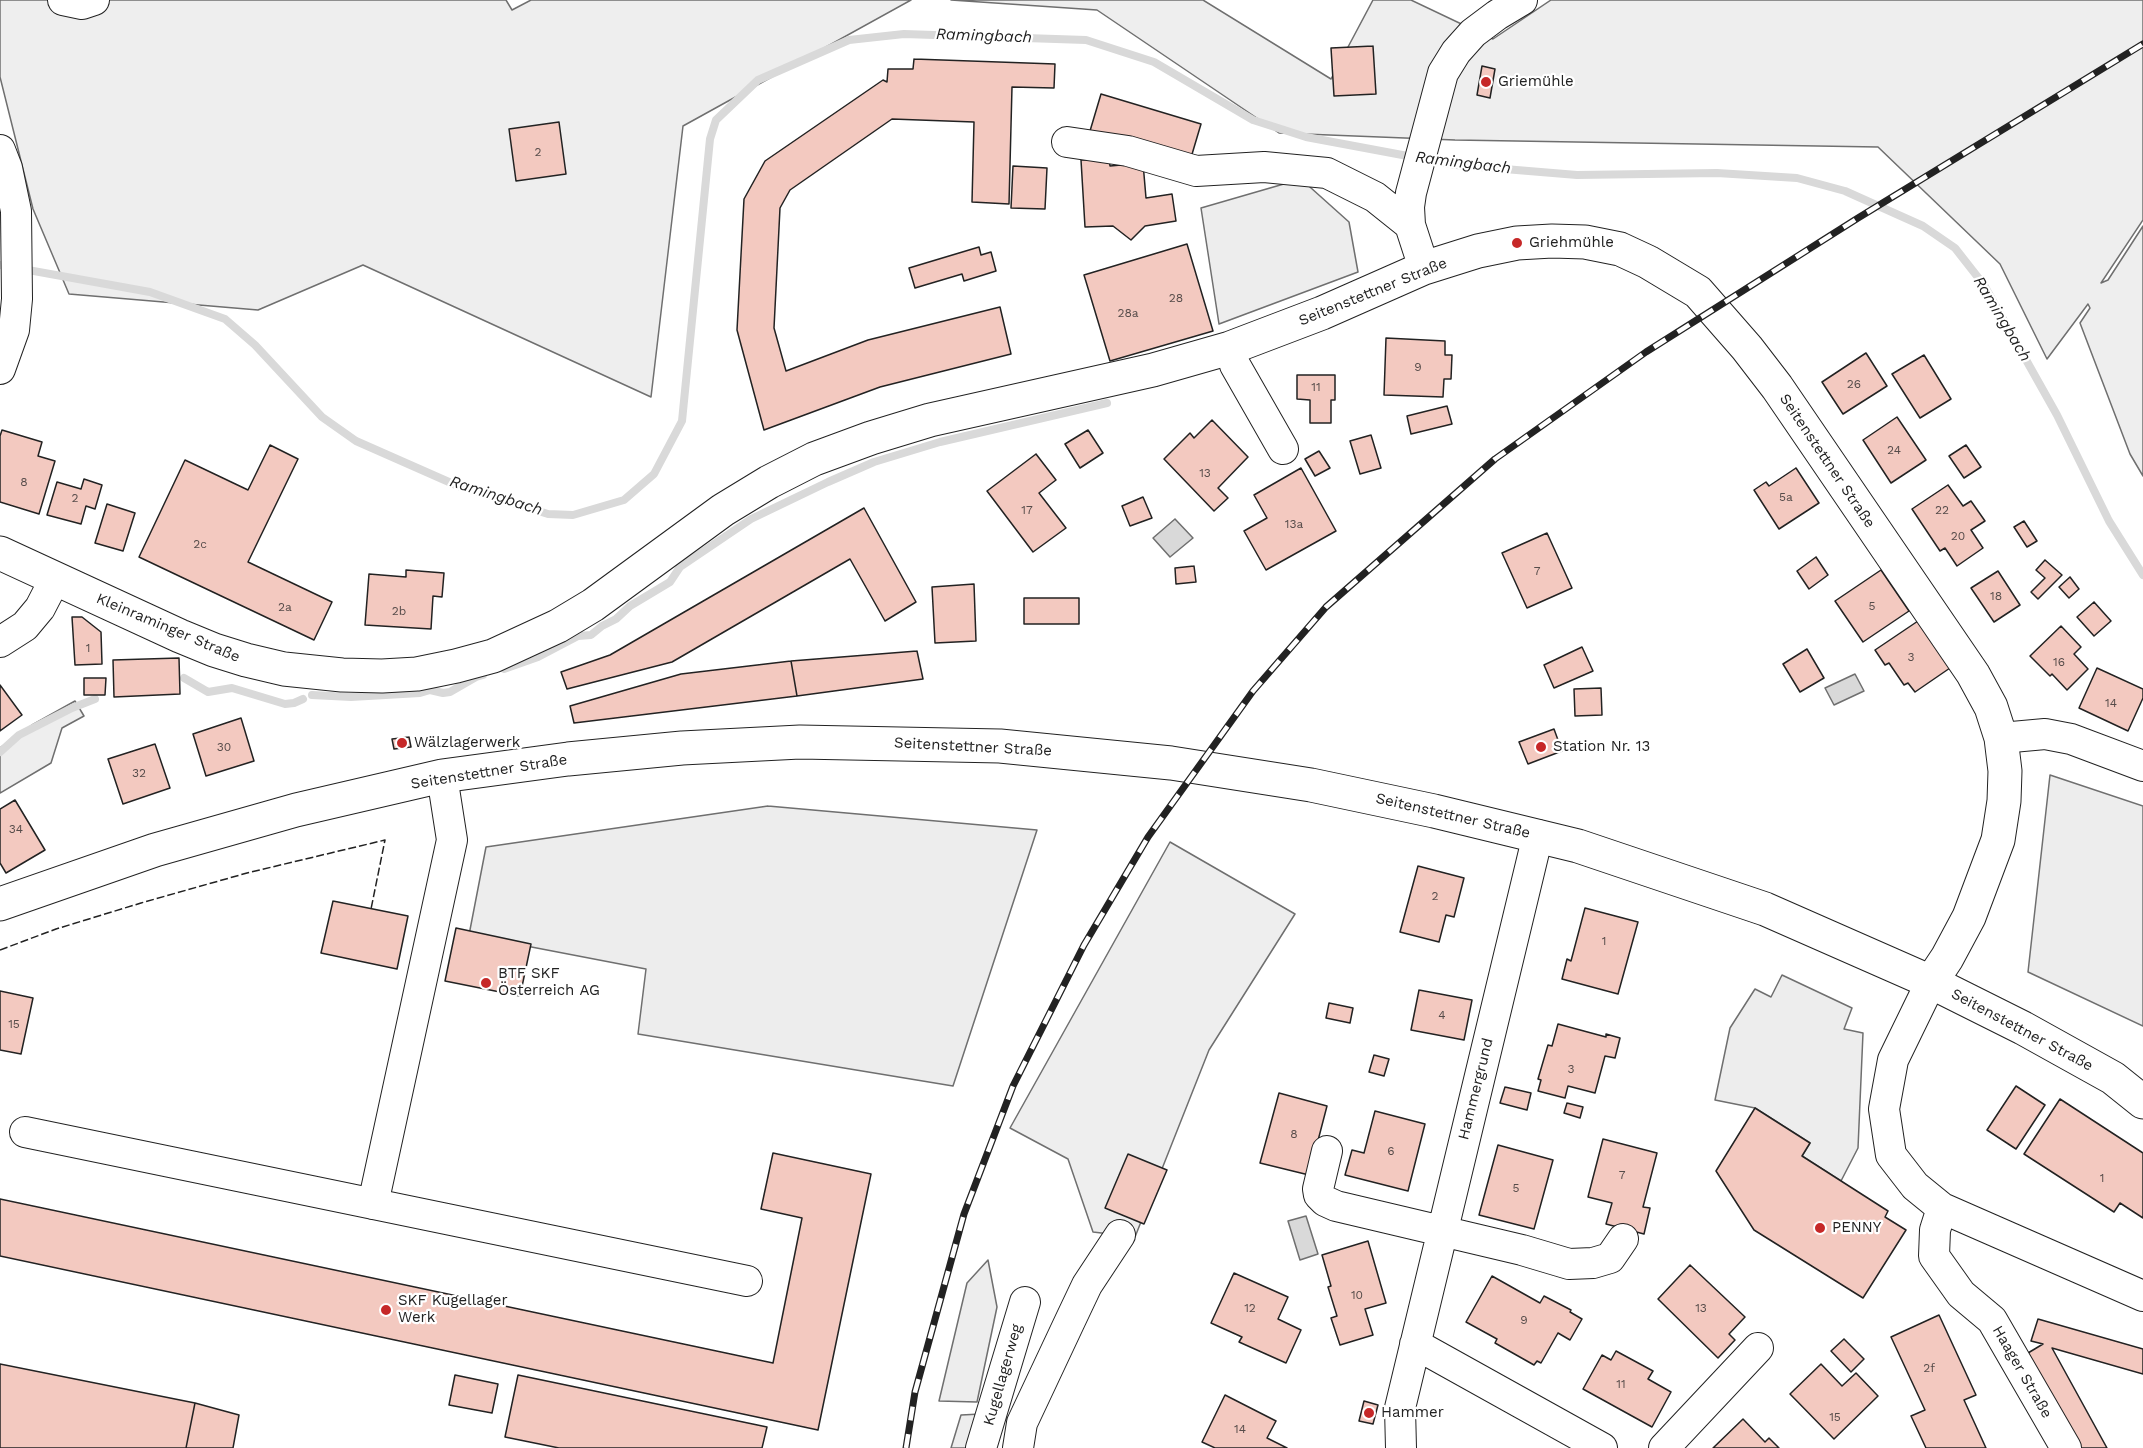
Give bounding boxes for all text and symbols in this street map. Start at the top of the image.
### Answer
water label: Ramingbach [936,25,1032,47]
place label: Griemühle [1498,73,1574,91]
marker: Griemühle [1479,75,1493,89]
house number: 2 [535,145,541,159]
water label: Ramingbach [1414,148,1512,178]
place label: Griehmühle [1529,234,1614,252]
marker: Griehmühle [1510,236,1524,250]
street label: Seitenstettner Straße [1296,254,1450,330]
water label: Ramingbach [1969,273,2035,365]
house number: 28 [1169,291,1183,305]
house number: 28a [1117,306,1139,320]
house number: 9 [1414,360,1422,374]
house number: 26 [1847,377,1861,391]
house number: 11 [1311,380,1321,394]
street label: Seitenstettner Straße [1775,390,1879,532]
house number: 24 [1887,443,1901,457]
house number: 13 [1199,466,1211,480]
water label: Ramingbach [447,472,545,520]
house number: 8 [20,475,28,489]
house number: 5a [1779,490,1793,504]
house number: 2 [72,491,78,505]
house number: 17 [1021,503,1033,517]
house number: 22 [1935,503,1949,517]
house number: 13a [1285,517,1303,531]
house number: 20 [1951,529,1965,543]
house number: 2c [193,537,207,551]
house number: 7 [1534,564,1540,578]
house number: 18 [1990,589,2002,603]
street label: Kleinraminger Straße [93,590,243,666]
house number: 5 [1869,599,1875,613]
house number: 2a [278,600,292,614]
house number: 2b [392,604,406,618]
house number: 1 [86,641,90,655]
house number: 3 [1908,650,1914,664]
house number: 16 [2053,655,2065,669]
house number: 14 [2105,696,2117,710]
place label: Wälzlagerwerk [414,734,520,752]
street label: Seitenstettner Straße [894,734,1052,760]
marker: Wälzlagerwerk [395,736,409,750]
place label: Station Nr. 13 [1553,738,1650,756]
house number: 30 [217,740,231,754]
marker: Station Nr. 13 [1534,740,1548,754]
street label: Seitenstettner Straße [410,751,568,793]
house number: 32 [132,766,146,780]
street label: Seitenstettner Straße [1374,789,1532,843]
house number: 34 [9,822,23,836]
house number: 2 [1432,889,1438,903]
house number: 1 [1602,934,1606,948]
place label: BTF SKF Österreich AG [498,965,600,1000]
marker: BTF SKF Österreich AG [479,976,493,990]
street label: Seitenstettner Straße [1948,985,2096,1075]
house number: 4 [1438,1008,1446,1022]
house number: 15 [8,1017,20,1031]
street label: Hammergrund [1455,1036,1497,1142]
house number: 3 [1568,1062,1574,1076]
house number: 8 [1290,1127,1298,1141]
house number: 6 [1387,1144,1395,1158]
house number: 7 [1619,1168,1625,1182]
house number: 1 [2100,1171,2104,1185]
house number: 5 [1513,1181,1519,1195]
place label: PENNY [1832,1219,1881,1237]
marker: PENNY [1813,1221,1827,1235]
house number: 10 [1351,1288,1363,1302]
place label: SKF Kugellager Werk [398,1292,507,1327]
house number: 12 [1244,1301,1256,1315]
house number: 13 [1695,1301,1707,1315]
marker: SKF Kugellager Werk [379,1303,393,1317]
house number: 9 [1520,1313,1528,1327]
street label: Kugellagerweg [980,1322,1026,1428]
street label: Haager Straße [1988,1322,2056,1422]
house number: 2f [1923,1361,1935,1375]
house number: 11 [1616,1377,1626,1391]
place label: Hammer [1381,1404,1444,1422]
marker: Hammer [1362,1406,1376,1420]
house number: 15 [1829,1410,1841,1424]
house number: 14 [1234,1422,1246,1436]

